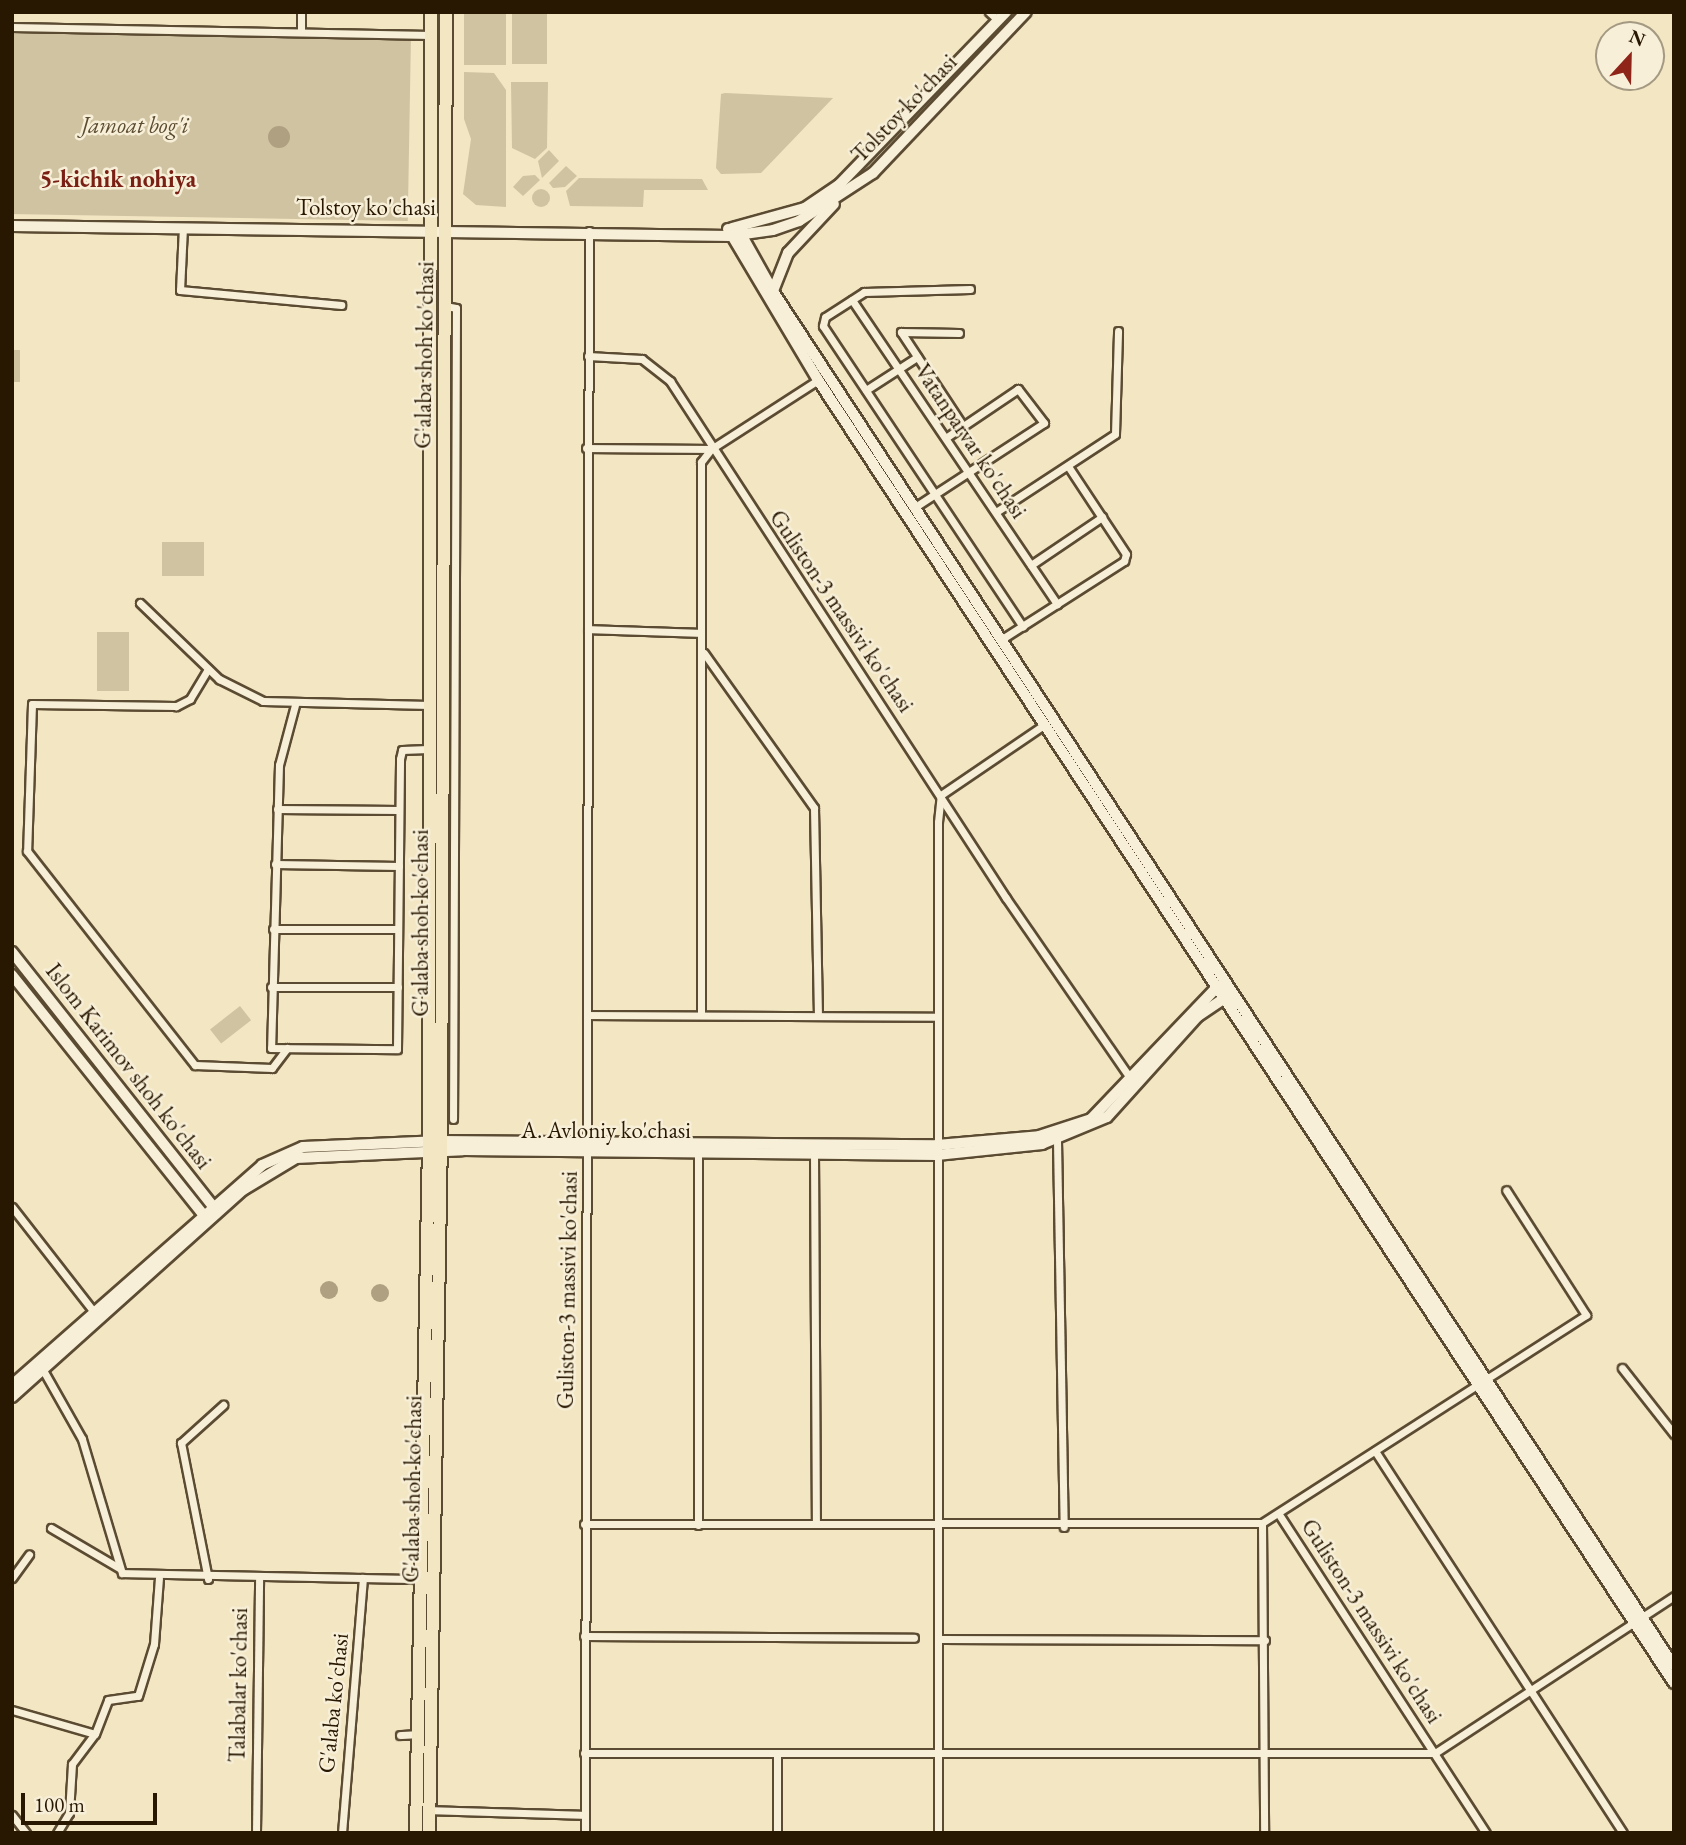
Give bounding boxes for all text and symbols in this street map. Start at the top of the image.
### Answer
north arrow [1595,21,1665,91]
text: N [1625,23,1649,52]
street label: Tolstoy ko'chasi [845,48,963,168]
park label: Jamoat bog'i [81,111,189,139]
district label: 5-kichik nohiya [40,165,196,193]
street label: Tolstoy ko'chasi [296,193,436,221]
street label: G'alaba shoh ko'chasi [409,261,439,449]
street label: Vatanparvar ko'chasi [909,358,1033,524]
street label: Guliston-3 massivi ko'chasi [764,505,920,717]
street label: G'alaba shoh ko'chasi [406,829,434,1017]
street label: Islom Karimov shoh ko'chasi [40,958,218,1174]
street label: A. Avloniy ko'chasi [521,1116,691,1144]
street label: Guliston-3 massivi ko'chasi [551,1171,583,1409]
street label: G'alaba shoh ko'chasi [397,1395,427,1583]
street label: Guliston-3 massivi ko'chasi [1296,1514,1448,1728]
street label: Talabalar ko'chasi [223,1607,253,1763]
street label: G'alaba ko'chasi [312,1632,354,1774]
scale bar [24,1778,161,1822]
text: 100 m [34,1791,85,1818]

